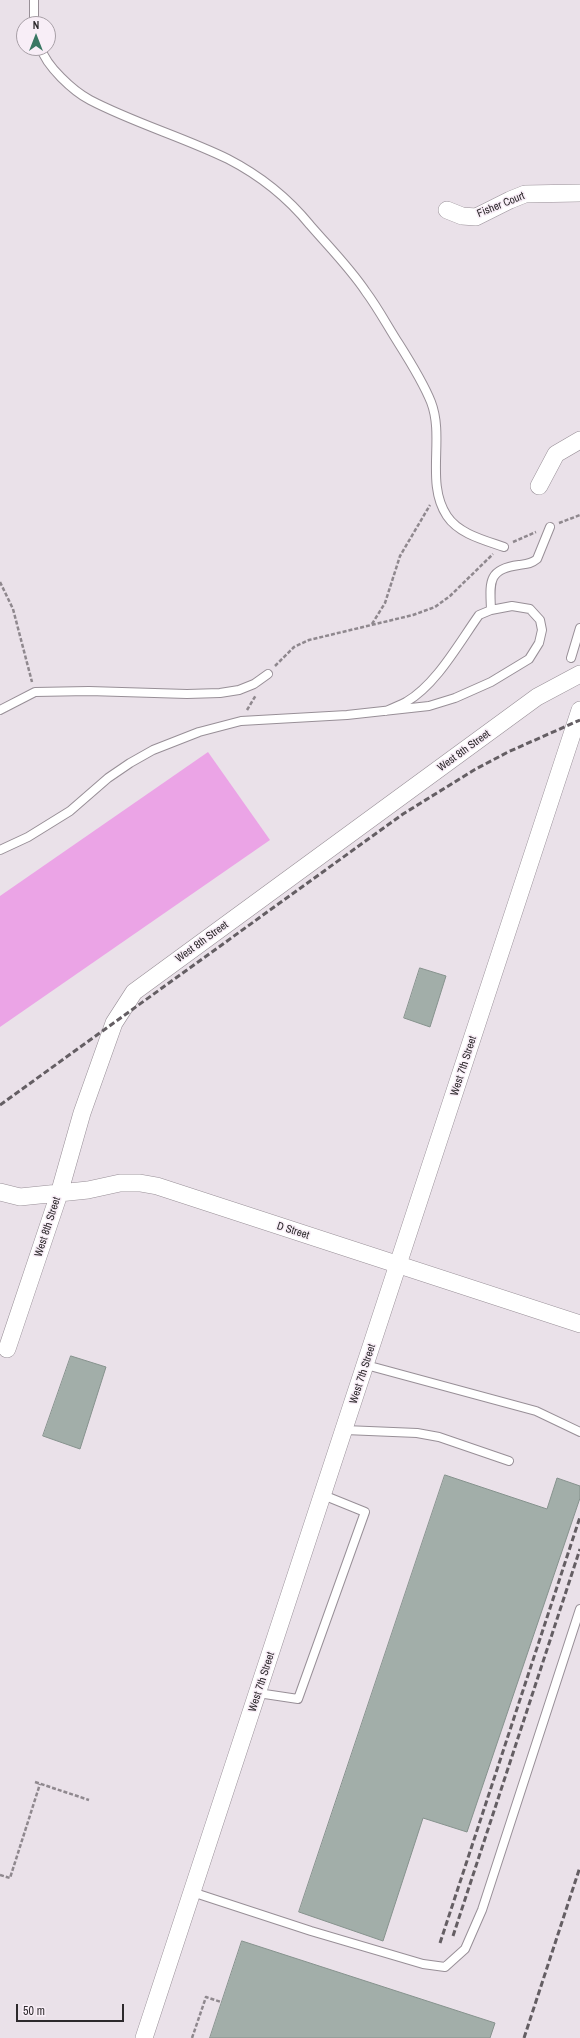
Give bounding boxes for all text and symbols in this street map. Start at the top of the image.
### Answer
north arrow [16,16,56,56]
text: N [33,18,39,32]
street label: Fisher Court [475,189,527,221]
street label: West 8th Street [435,727,493,775]
street label: West 8th Street [173,918,231,966]
street label: West 7th Street [448,1034,480,1098]
street label: West 8th Street [32,1195,64,1259]
street label: D Street [275,1220,311,1242]
street label: West 7th Street [347,1342,379,1406]
street label: West 7th Street [246,1650,278,1714]
scale bar [18,1996,126,2022]
text: 50 m [23,2003,45,2019]

